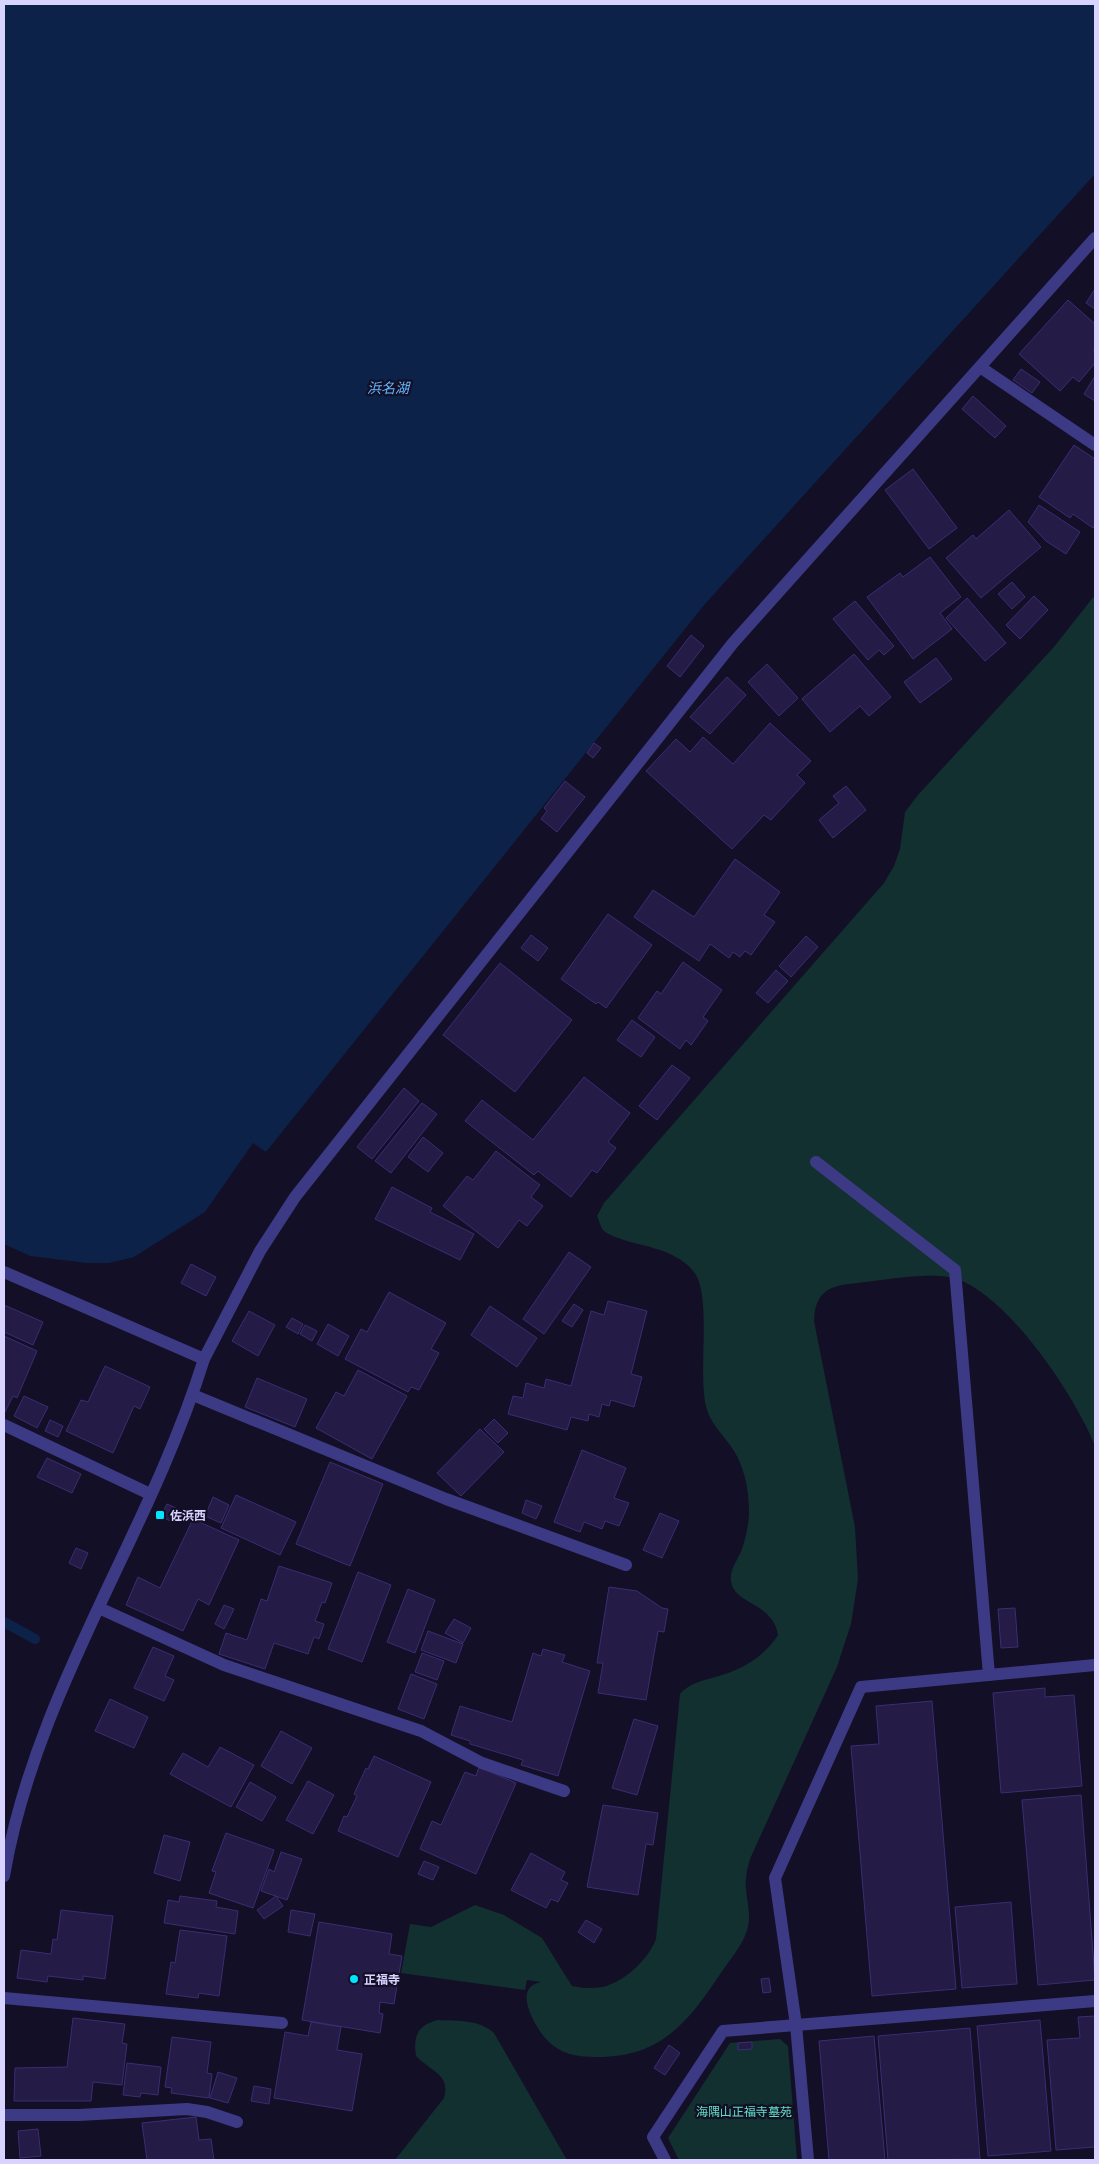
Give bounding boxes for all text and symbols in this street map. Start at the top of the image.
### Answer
water label: 浜名湖 [367,379,411,396]
place label: 佐浜西 [170,1508,206,1522]
marker: 佐浜西 [154,1509,166,1521]
place label: 正福寺 [364,1972,400,1986]
marker: 正福寺 [348,1973,360,1985]
park label: 海隅山正福寺墓苑 [696,2104,792,2118]

